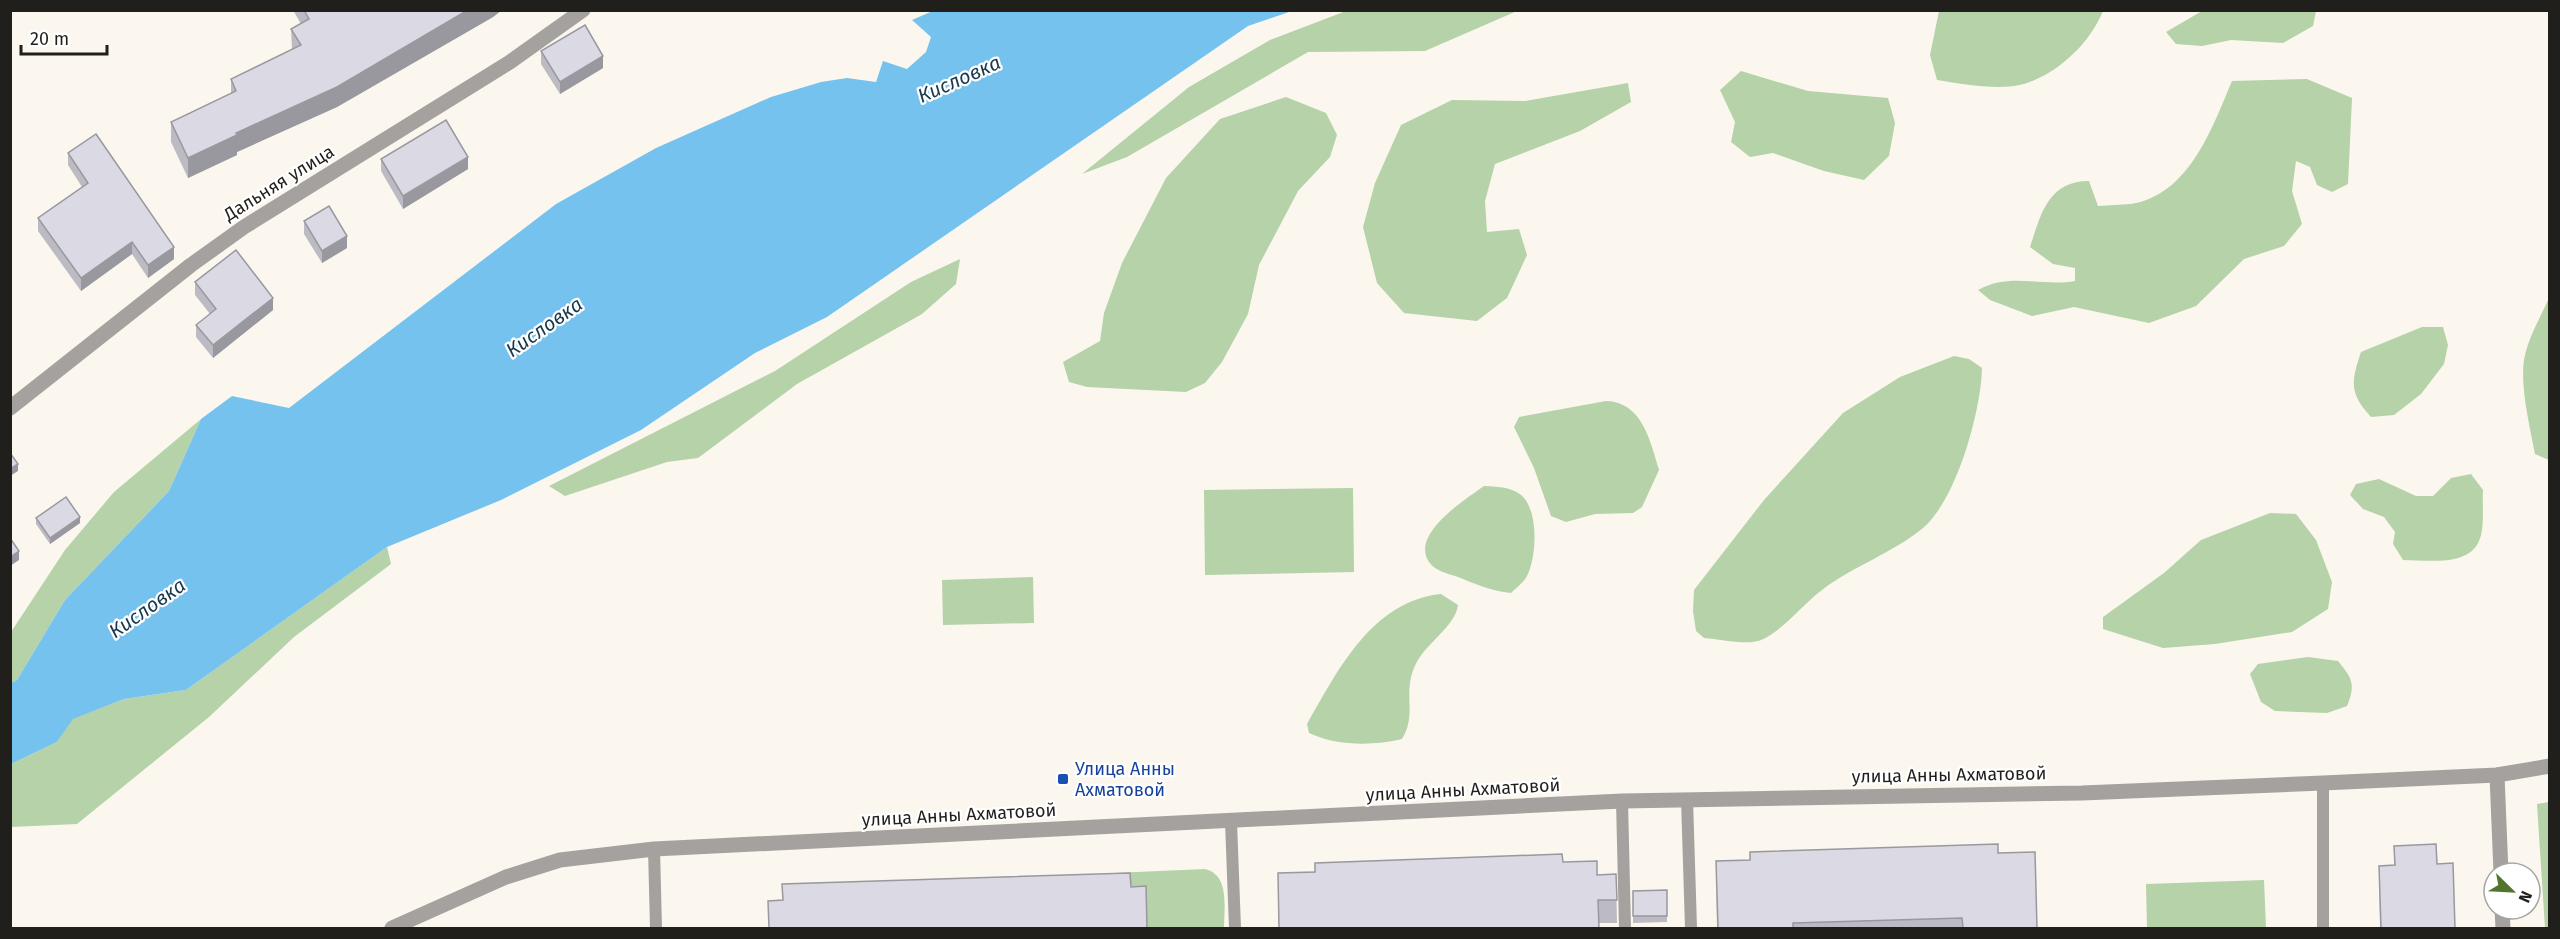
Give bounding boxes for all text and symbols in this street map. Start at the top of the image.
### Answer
scale bar [21,18,106,56]
text: 20 m [30,28,69,50]
water label: Кисловка [914,50,1004,108]
street label: Дальняя улица [219,140,338,226]
water label: Кисловка [501,292,587,362]
water label: Кисловка [104,573,190,643]
place label: Улица Анны Ахматовой [1075,758,1175,801]
street label: улица Анны Ахматовой [1851,762,2047,788]
marker: Улица Анны Ахматовой [1056,772,1070,786]
street label: улица Анны Ахматовой [1365,774,1561,806]
street label: улица Анны Ахматовой [861,799,1057,831]
north arrow [2482,861,2542,921]
text: N [2514,888,2536,906]

